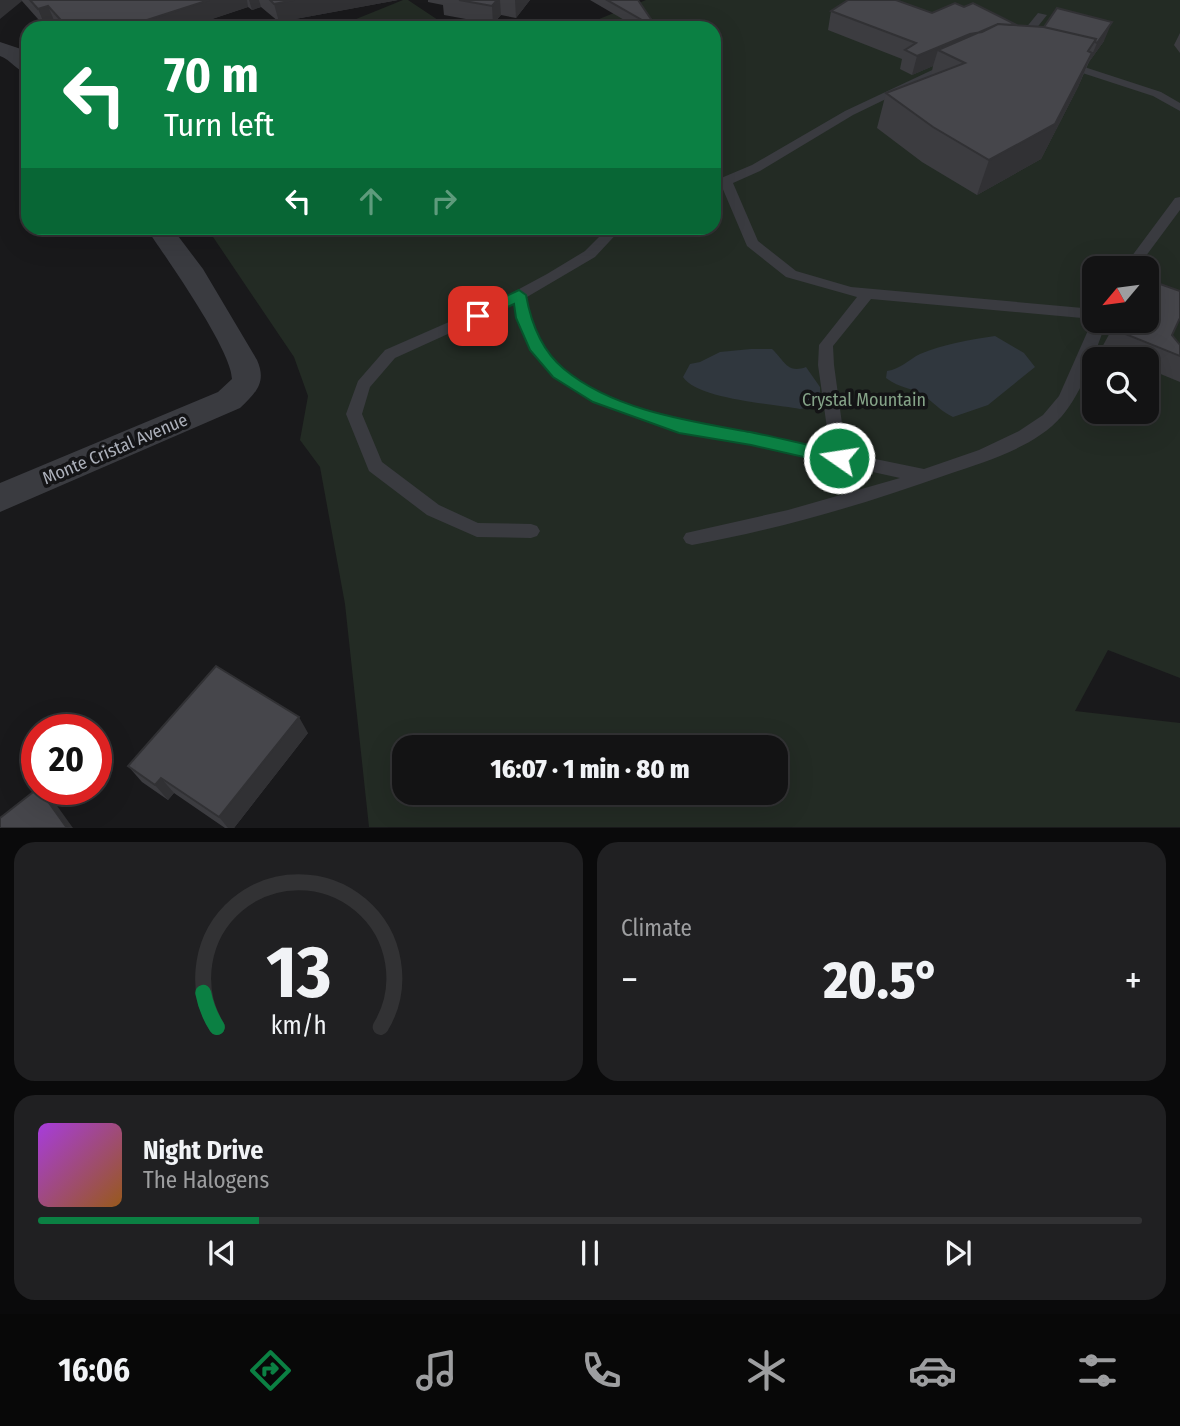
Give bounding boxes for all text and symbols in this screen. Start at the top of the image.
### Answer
text: 70 m [164,46,259,105]
icon: left [49,49,140,140]
text: Turn left [164,106,274,144]
icon: left [279,182,317,220]
icon: ahead [352,182,390,220]
icon: right [425,182,463,220]
north arrow [1082,256,1158,332]
map controls [1082,256,1159,424]
pin [448,286,508,346]
icon: arrive [459,297,497,335]
button: search [1082,347,1159,424]
park label: Crystal Mountain [802,389,926,411]
street label: Monte Cristal Avenue [39,408,191,489]
position arrow [802,421,876,495]
speed limit sign: 20 [21,714,112,805]
text: 16:07 · 1 min · 80 m [490,754,690,785]
text: Climate [621,914,692,942]
text: 13 [266,930,331,1017]
text: 20.5° [824,949,939,1012]
text: − [621,957,638,1003]
text: + [1125,957,1142,1003]
text: km/h [271,1011,326,1041]
text: Night Drive [143,1135,263,1166]
text: The Halogens [143,1166,269,1194]
icon: previous [203,1234,241,1272]
icon: pause [571,1234,609,1272]
icon: next [939,1234,977,1272]
icon: directions [246,1346,295,1395]
icon: music [412,1346,461,1395]
icon: phone [577,1346,626,1395]
icon: climate [742,1346,791,1395]
icon: car [908,1346,957,1395]
icon: filters [1073,1346,1122,1395]
text: 16:06 [58,1351,130,1389]

